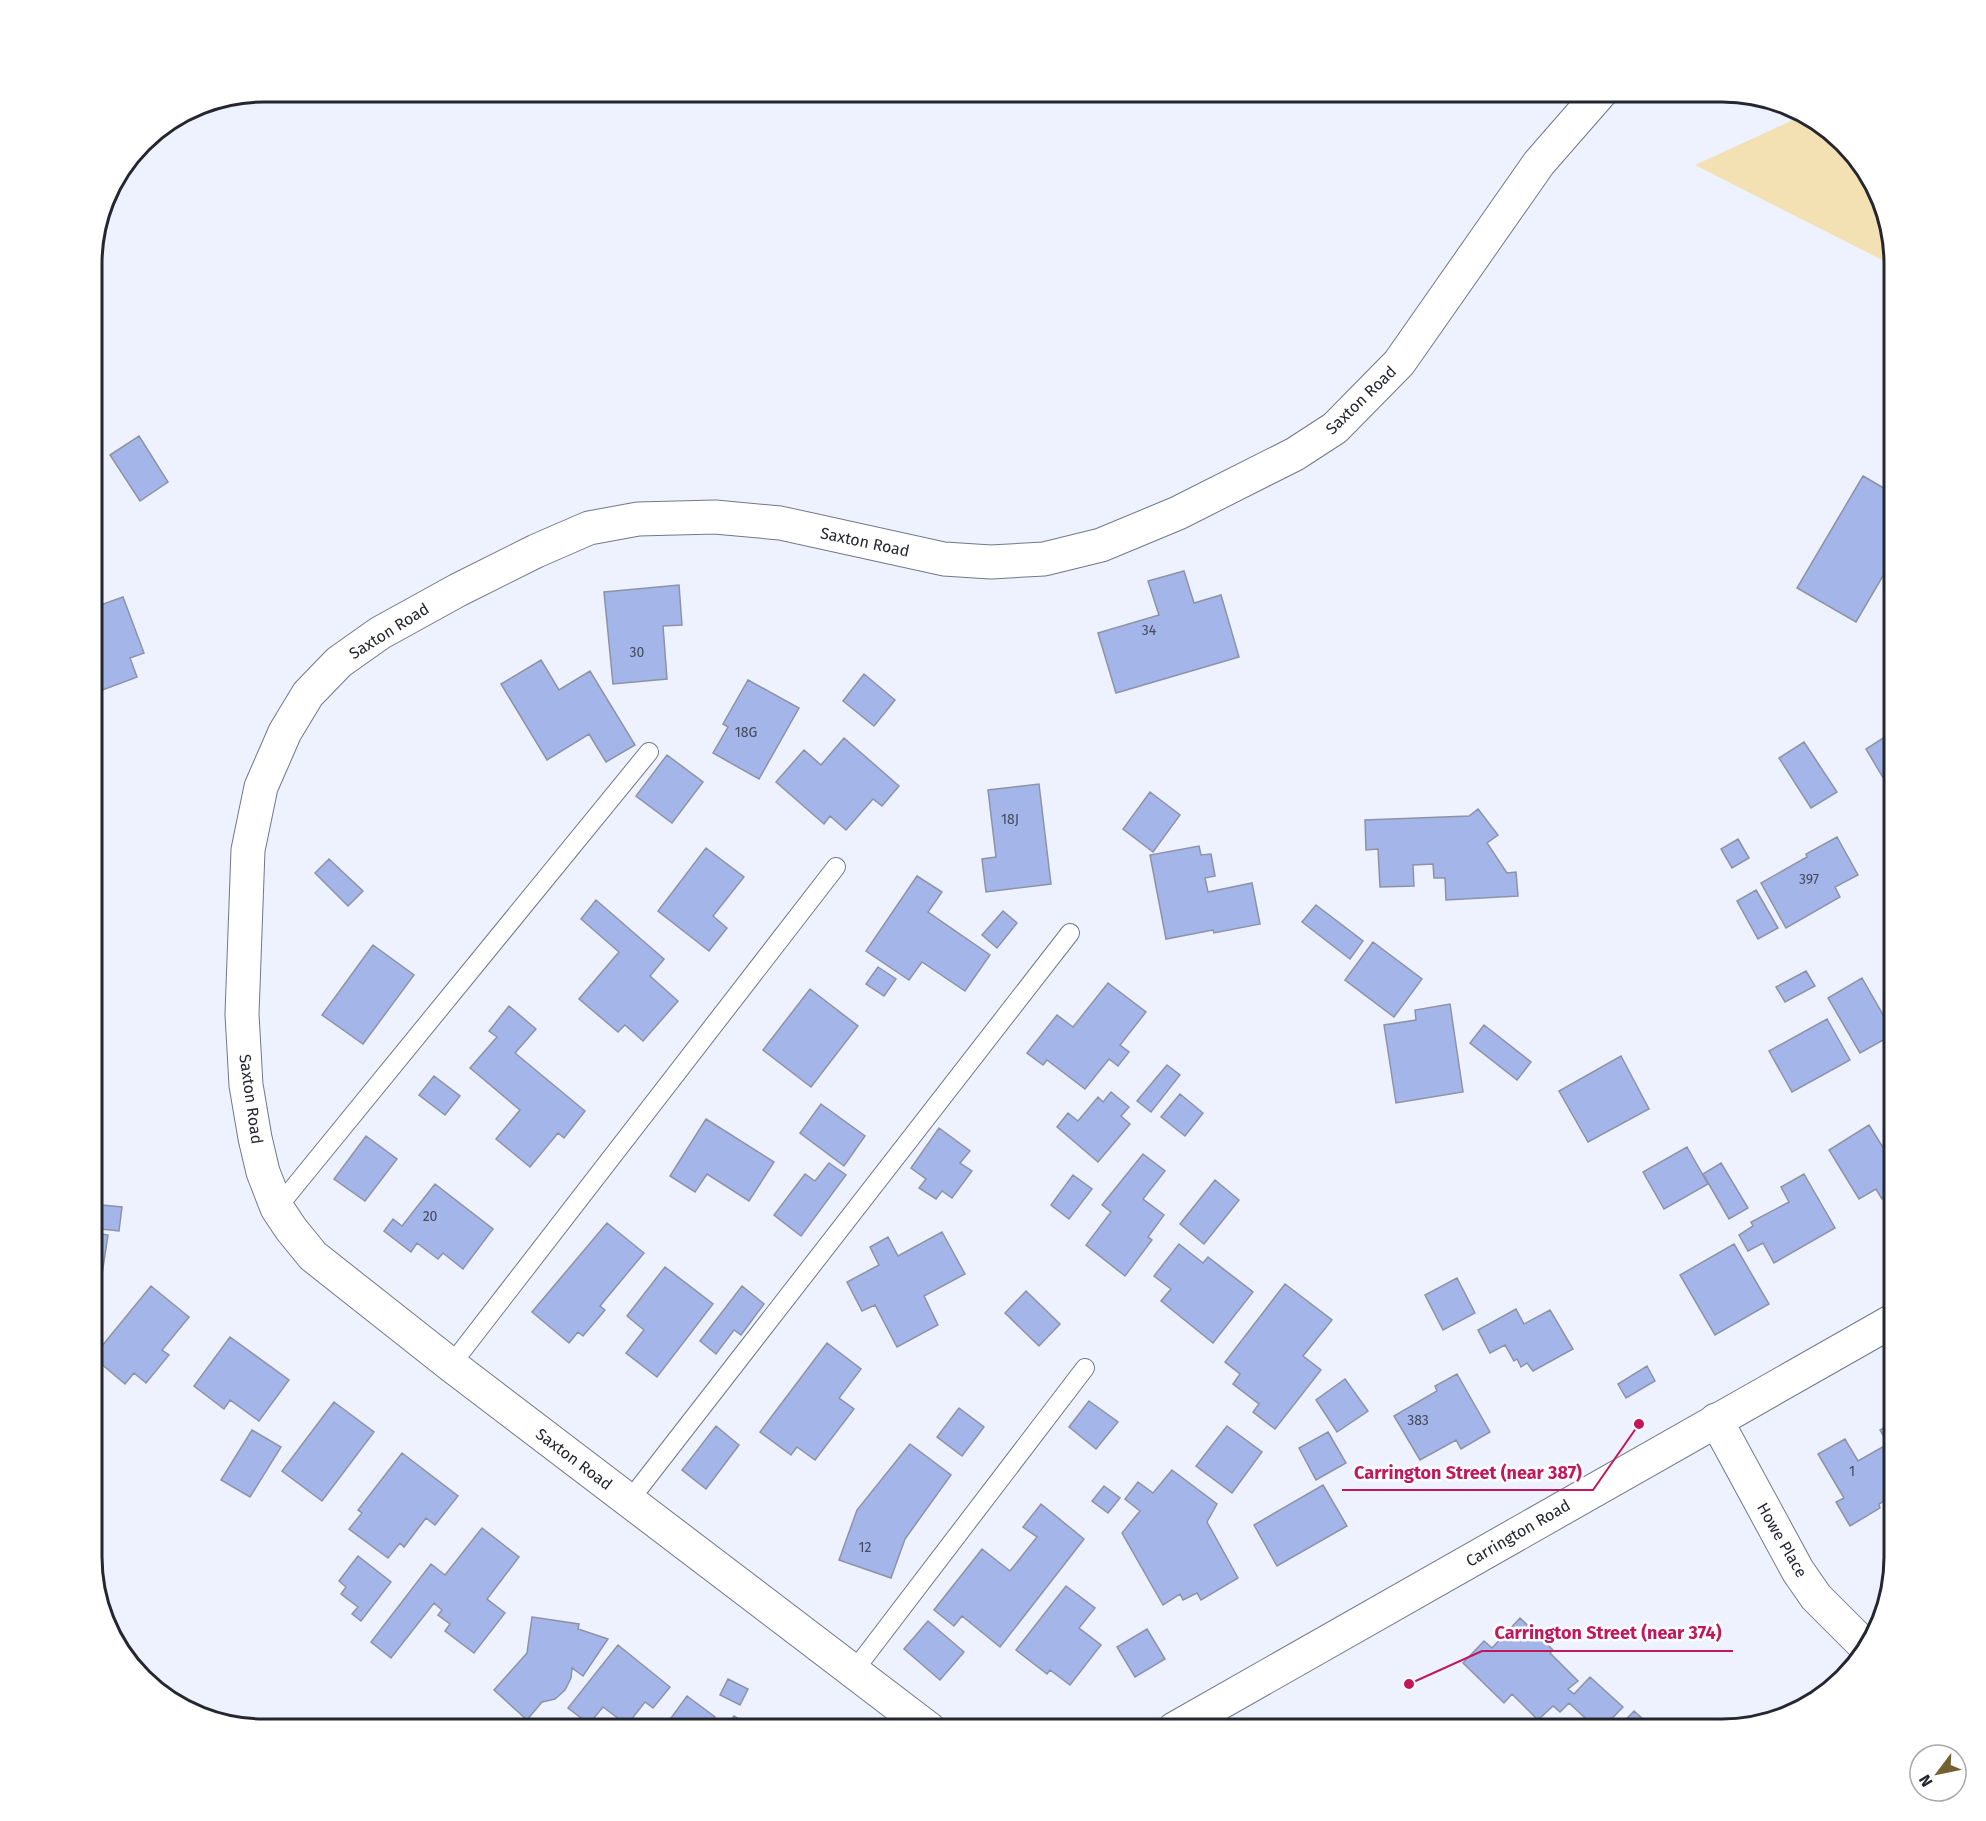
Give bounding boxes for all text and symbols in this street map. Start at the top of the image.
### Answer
street label: Saxton Road [1322,362,1400,438]
street label: Saxton Road [819,523,911,561]
street label: Saxton Road [346,599,432,663]
house number: 34 [1142,622,1157,639]
house number: 30 [630,644,645,661]
house number: 18G [735,724,757,741]
house number: 18J [1001,811,1019,828]
house number: 397 [1799,871,1819,888]
street label: Saxton Road [235,1053,267,1145]
house number: 20 [423,1208,438,1225]
house number: 383 [1407,1412,1429,1429]
street label: Saxton Road [532,1424,616,1494]
callout: Carrington Street (near 387) [1342,1454,1593,1490]
text: Carrington Street (near 387) [1354,1462,1582,1484]
house number: 1 [1849,1463,1855,1480]
street label: Carrington Road [1462,1495,1574,1571]
street label: Howe Place [1753,1499,1811,1581]
house number: 12 [859,1539,872,1556]
callout: Carrington Street (near 374) [1482,1615,1733,1651]
text: Carrington Street (near 374) [1495,1622,1722,1644]
north arrow [1908,1743,1968,1803]
text: N [1915,1771,1937,1790]

